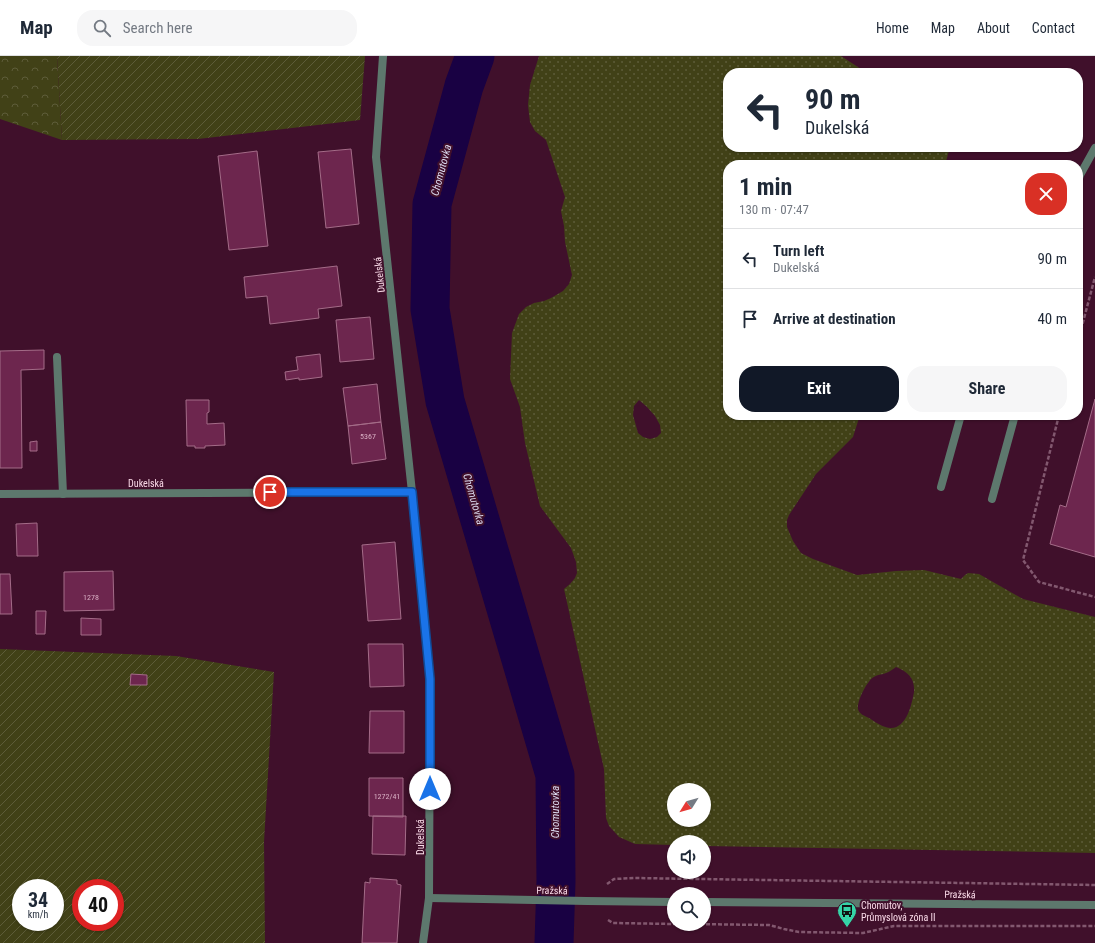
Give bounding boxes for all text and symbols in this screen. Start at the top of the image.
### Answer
search box [77,10,357,46]
text: Map [20,16,53,39]
icon: search [91,17,113,39]
text: Search here [123,19,193,37]
text: Home [876,20,909,36]
text: Map [931,20,955,36]
text: About [977,20,1010,36]
text: Contact [1032,20,1075,36]
text: 90 m [805,83,861,116]
icon: left [739,84,791,136]
text: Dukelská [805,117,869,138]
water label: Chomutovka [428,143,455,197]
text: 1 min [739,173,792,201]
button: close [1025,173,1067,215]
text: 130 m · 07:47 [739,202,809,217]
text: Turn left [773,242,824,260]
icon: left [739,248,761,270]
text: 90 m [1037,250,1067,268]
street label: Dukelská [372,256,387,293]
text: Dukelská [773,260,820,275]
icon: arrive [739,308,761,330]
text: Arrive at destination [773,310,896,328]
text: 40 m [1037,310,1067,328]
button: Exit [739,366,899,412]
button: Share [907,366,1067,412]
house number: 5367 [360,432,376,441]
water label: Chomutovka [460,472,487,526]
pin [253,475,287,509]
street label: Dukelská [128,478,164,489]
icon: arrive [259,481,281,503]
house number: 1278 [83,593,99,602]
position arrow [409,768,451,810]
north arrow [667,783,711,827]
map controls [667,783,711,931]
water label: Chomutovka [549,786,562,838]
house number: 1272/41 [374,792,400,801]
street label: Dukelská [415,819,426,855]
button: sound [667,835,711,879]
speed limit sign: 40 [72,879,124,931]
street label: Pražská [536,885,568,896]
button: search [667,887,711,931]
text: 34 [28,888,48,912]
street label: Pražská [944,889,976,900]
bus stop icon: Chomutov, Průmyslová zóna II [836,900,858,928]
place label: Chomutov, Průmyslová zóna II [861,900,935,923]
text: km/h [28,909,48,920]

